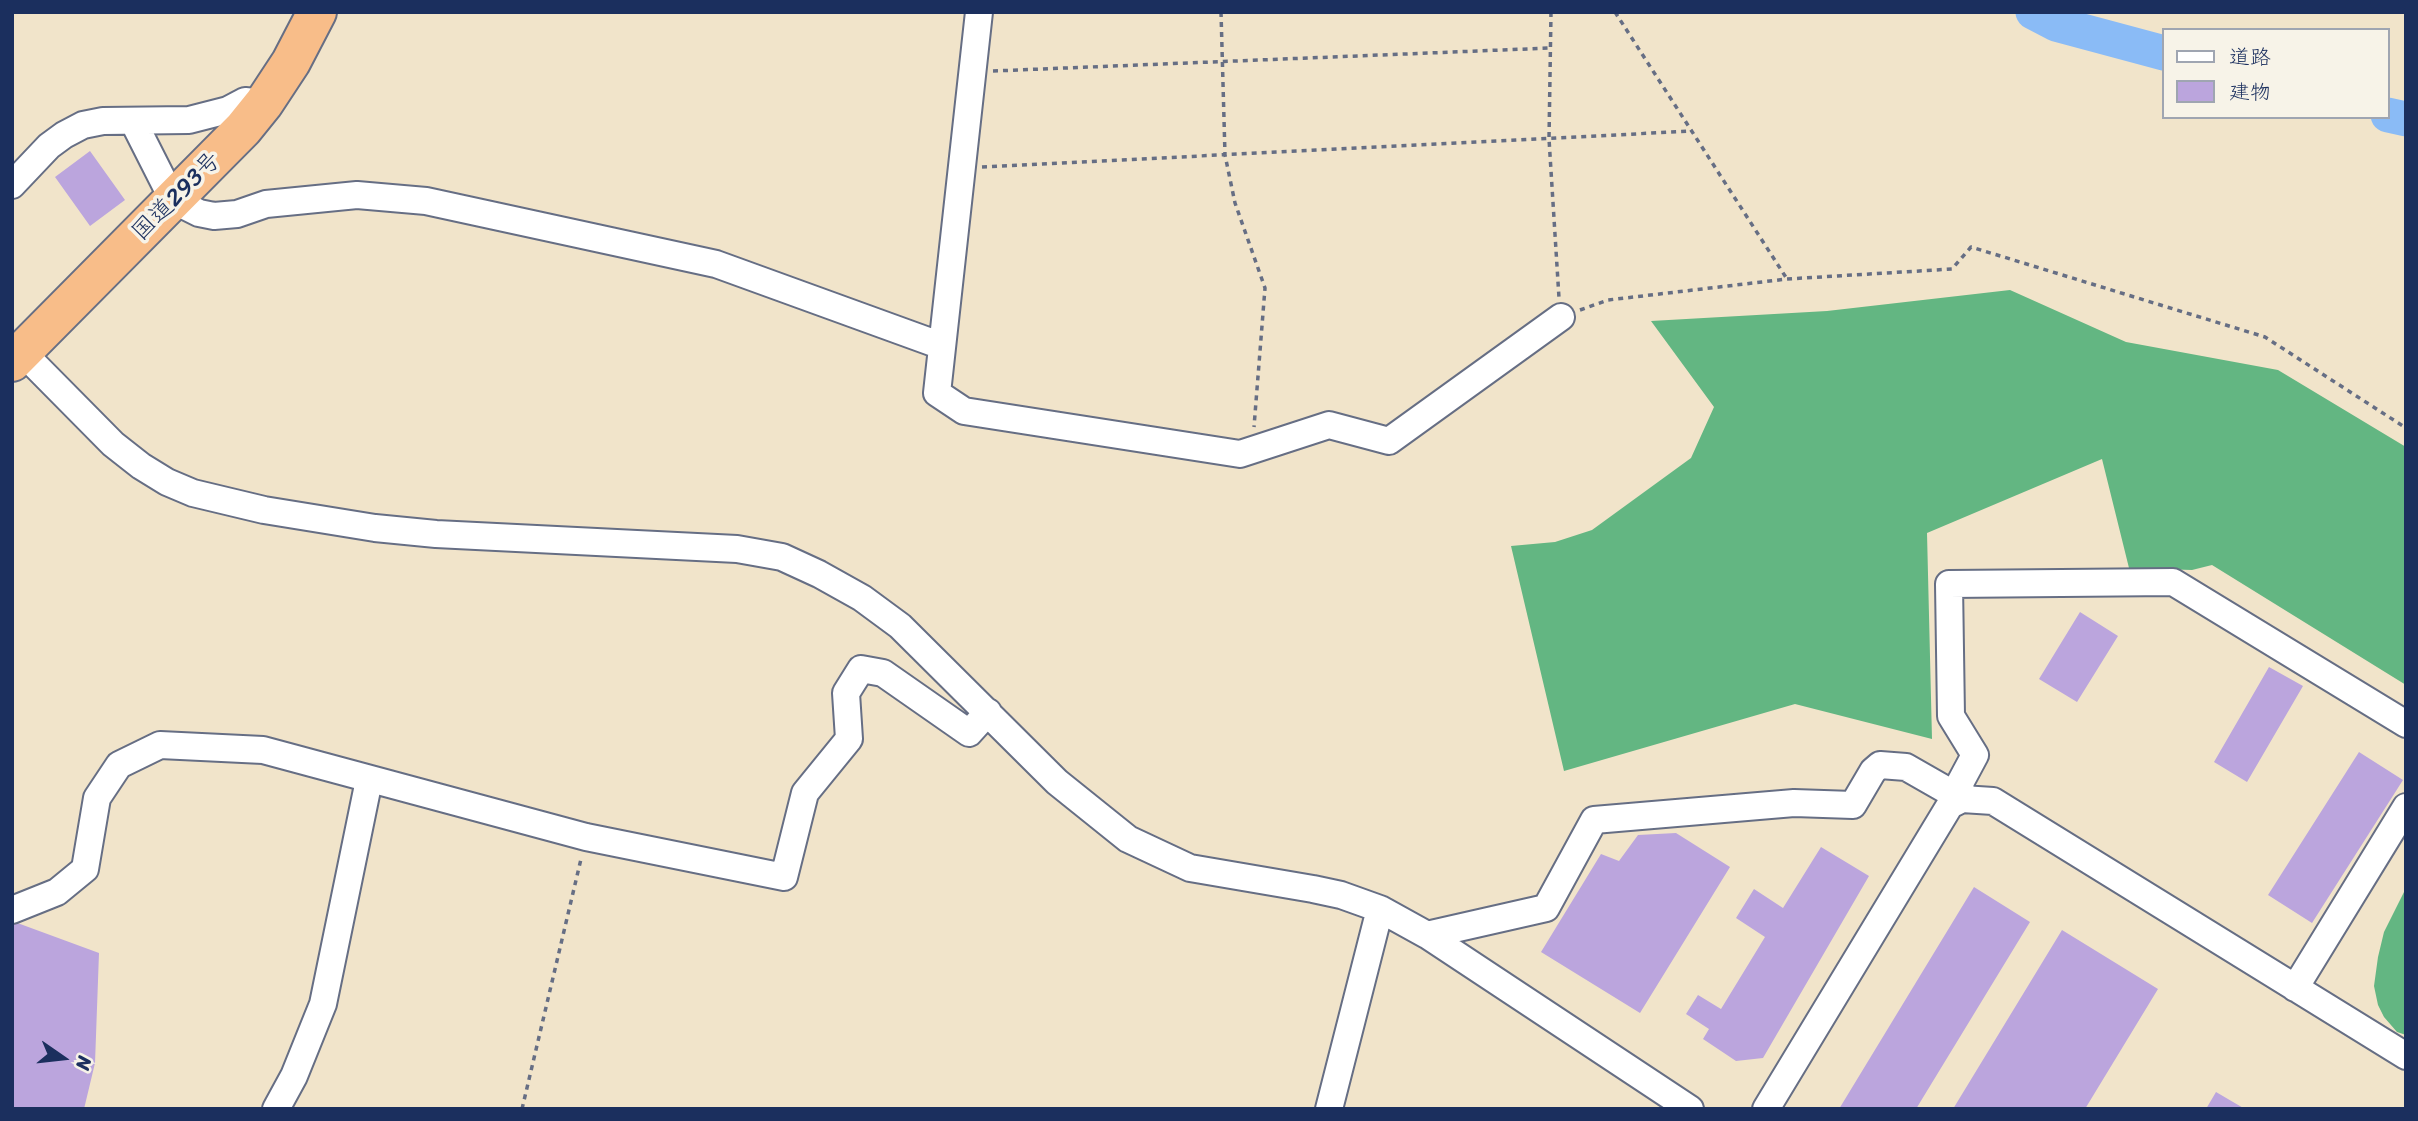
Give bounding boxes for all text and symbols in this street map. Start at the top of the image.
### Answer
legend [2162,28,2390,119]
text: 道路 [2229,38,2271,76]
text: 建物 [2229,73,2271,111]
street label: 国道293号 [127,147,227,247]
north arrow [28,1023,98,1093]
text: N [66,1053,101,1074]

